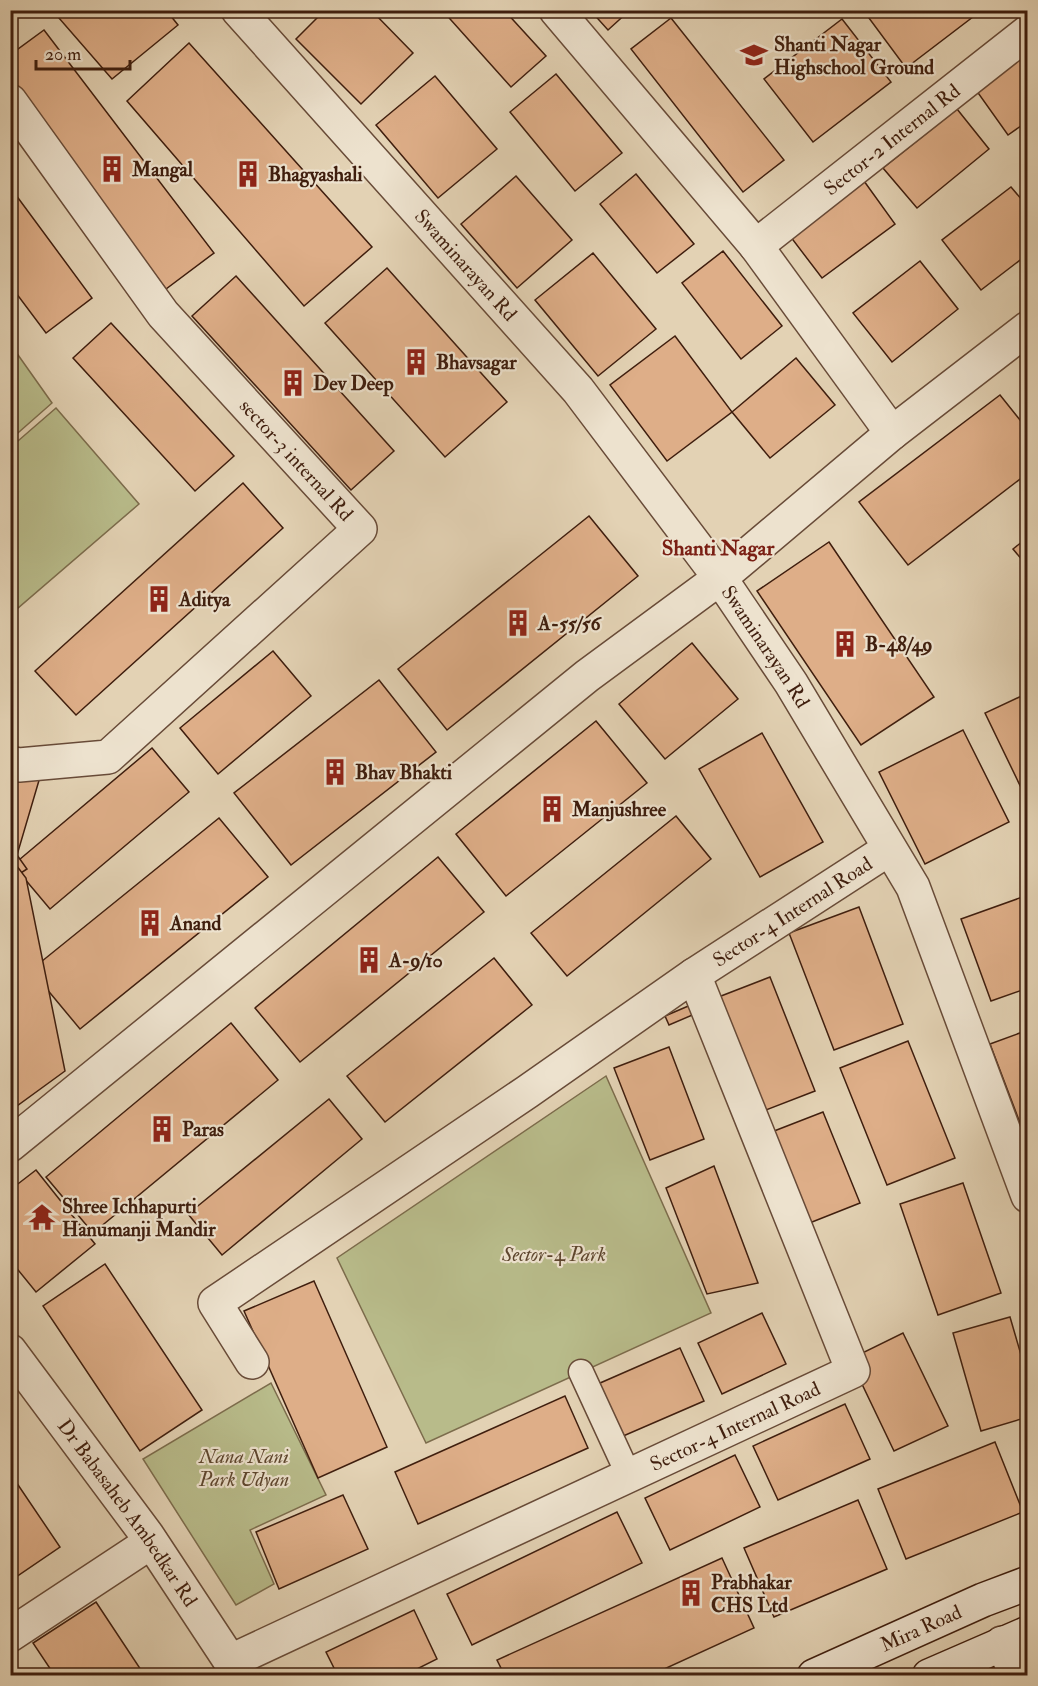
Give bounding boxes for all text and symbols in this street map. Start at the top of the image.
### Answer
place label: Shanti Nagar Highschool Ground [774,32,934,81]
scale bar [36,33,130,71]
school or university icon: Shanti Nagar Highschool Ground [739,40,769,70]
text: 20 m [45,43,81,66]
street label: Sector-2 Internal Rd [819,78,965,201]
building icon: Mangal [97,154,127,184]
place label: Mangal [131,157,194,183]
building icon: Bhagyashali [233,159,263,189]
place label: Bhagyashali [268,162,363,188]
street label: Swaminarayan Rd [409,204,523,326]
building icon: Bhavsagar [401,347,431,377]
place label: Bhavsagar [436,350,517,376]
building icon: Dev Deep [278,368,308,398]
place label: Dev Deep [313,371,394,397]
street label: sector-3 internal Rd [234,393,359,526]
district label: Shanti Nagar [662,535,775,562]
street label: Swaminarayan Rd [716,581,815,712]
building icon: Aditya [144,584,174,614]
place label: Aditya [178,587,231,613]
building icon: A-55/56 [503,608,533,638]
place label: A-55/56 [537,611,602,636]
building icon: B-48/49 [830,629,860,659]
place label: B-48/49 [865,632,932,657]
building icon: Bhav Bhakti [320,757,350,787]
place label: Bhav Bhakti [355,760,453,785]
building icon: Manjushree [537,794,567,824]
place label: Manjushree [571,797,667,822]
street label: Sector-4 Internal Road [708,851,877,972]
building icon: Anand [135,908,165,938]
place label: Anand [169,911,221,936]
building icon: A-9/10 [354,945,384,975]
place label: A-9/10 [388,948,443,973]
building icon: Paras [147,1114,177,1144]
place label: Paras [182,1117,224,1142]
place label: Shree Ichhapurti Hanumanji Mandir [62,1194,216,1242]
temple icon: Shree Ichhapurti Hanumanji Mandir [27,1202,57,1232]
park label: Sector-4 Park [501,1242,606,1267]
street label: Sector-4 Internal Road [646,1376,824,1476]
street label: Dr Babasaheb Ambedkar Rd [52,1414,203,1611]
park label: Nana Nani Park Udyan [198,1444,289,1492]
place label: Prabhakar CHS Ltd [711,1570,792,1618]
building icon: Prabhakar CHS Ltd [676,1578,706,1608]
street label: Mira Road [876,1599,965,1657]

